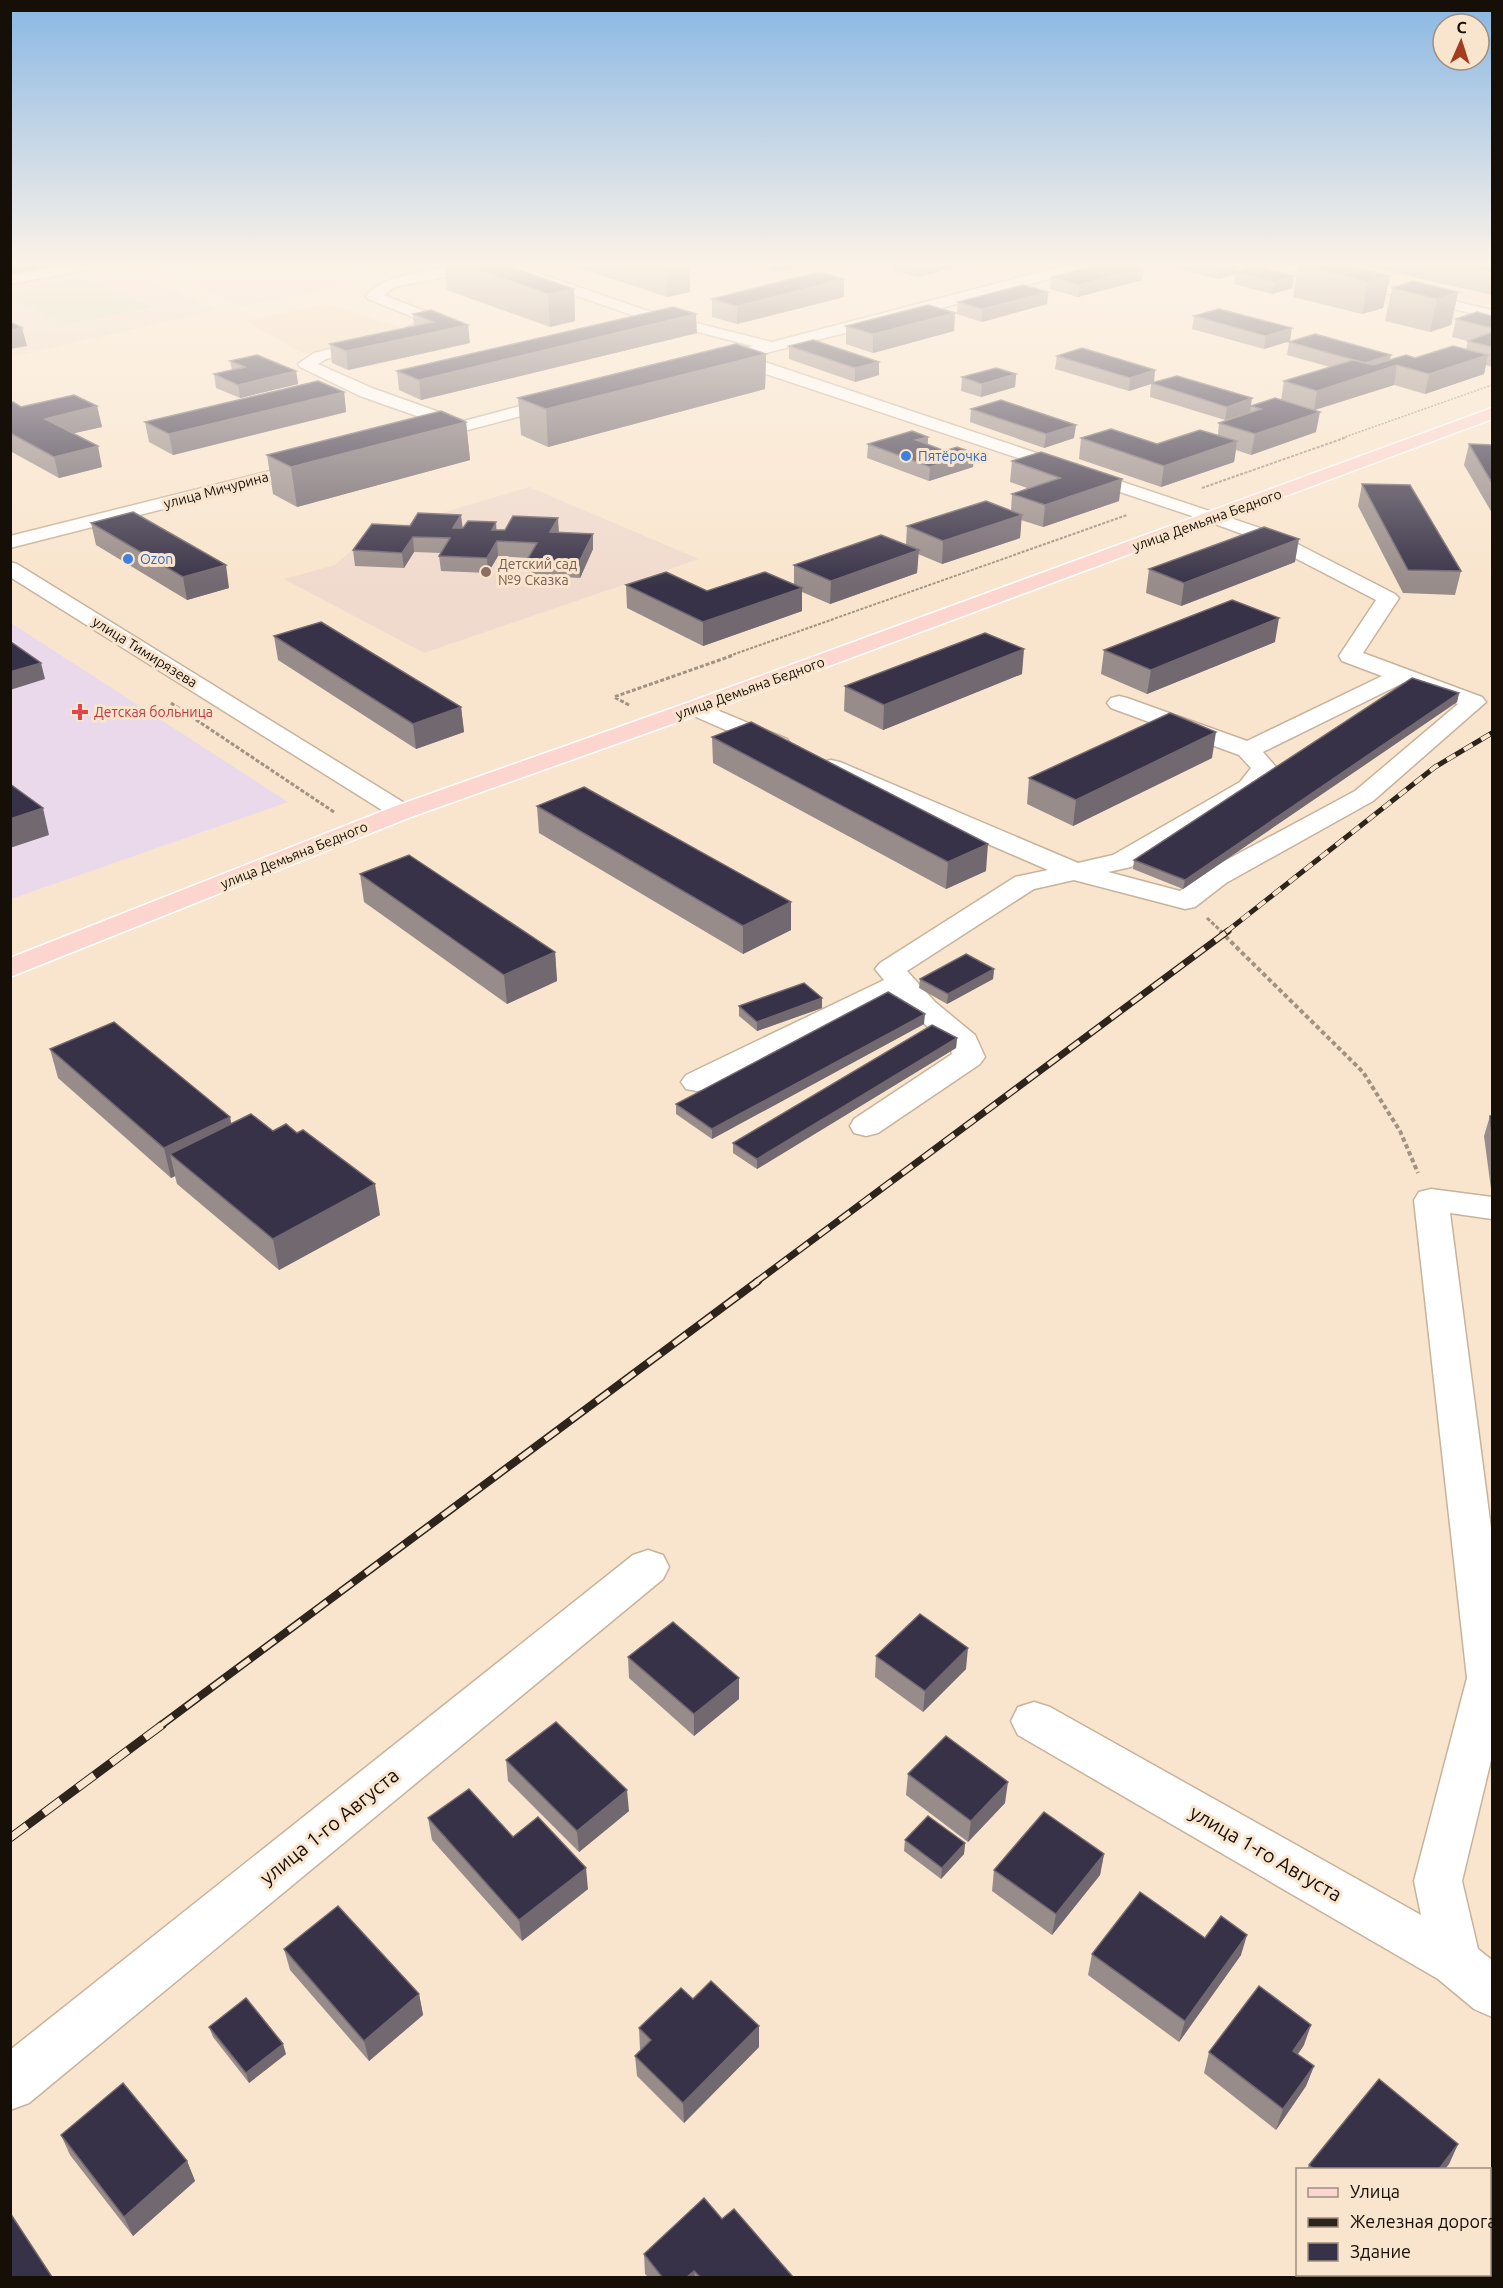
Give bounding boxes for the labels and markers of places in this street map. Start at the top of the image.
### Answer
place label: Пятёрочка [918,448,987,464]
marker: Пятёрочка [899,449,913,463]
place label: Ozon [140,551,173,567]
marker: Ozon [121,552,135,566]
place label: Детский сад №9 Сказка [498,556,577,588]
marker: Детский сад №9 Сказка [479,565,493,579]
marker: Детская больница [71,703,89,721]
place label: Детская больница [94,704,213,720]

